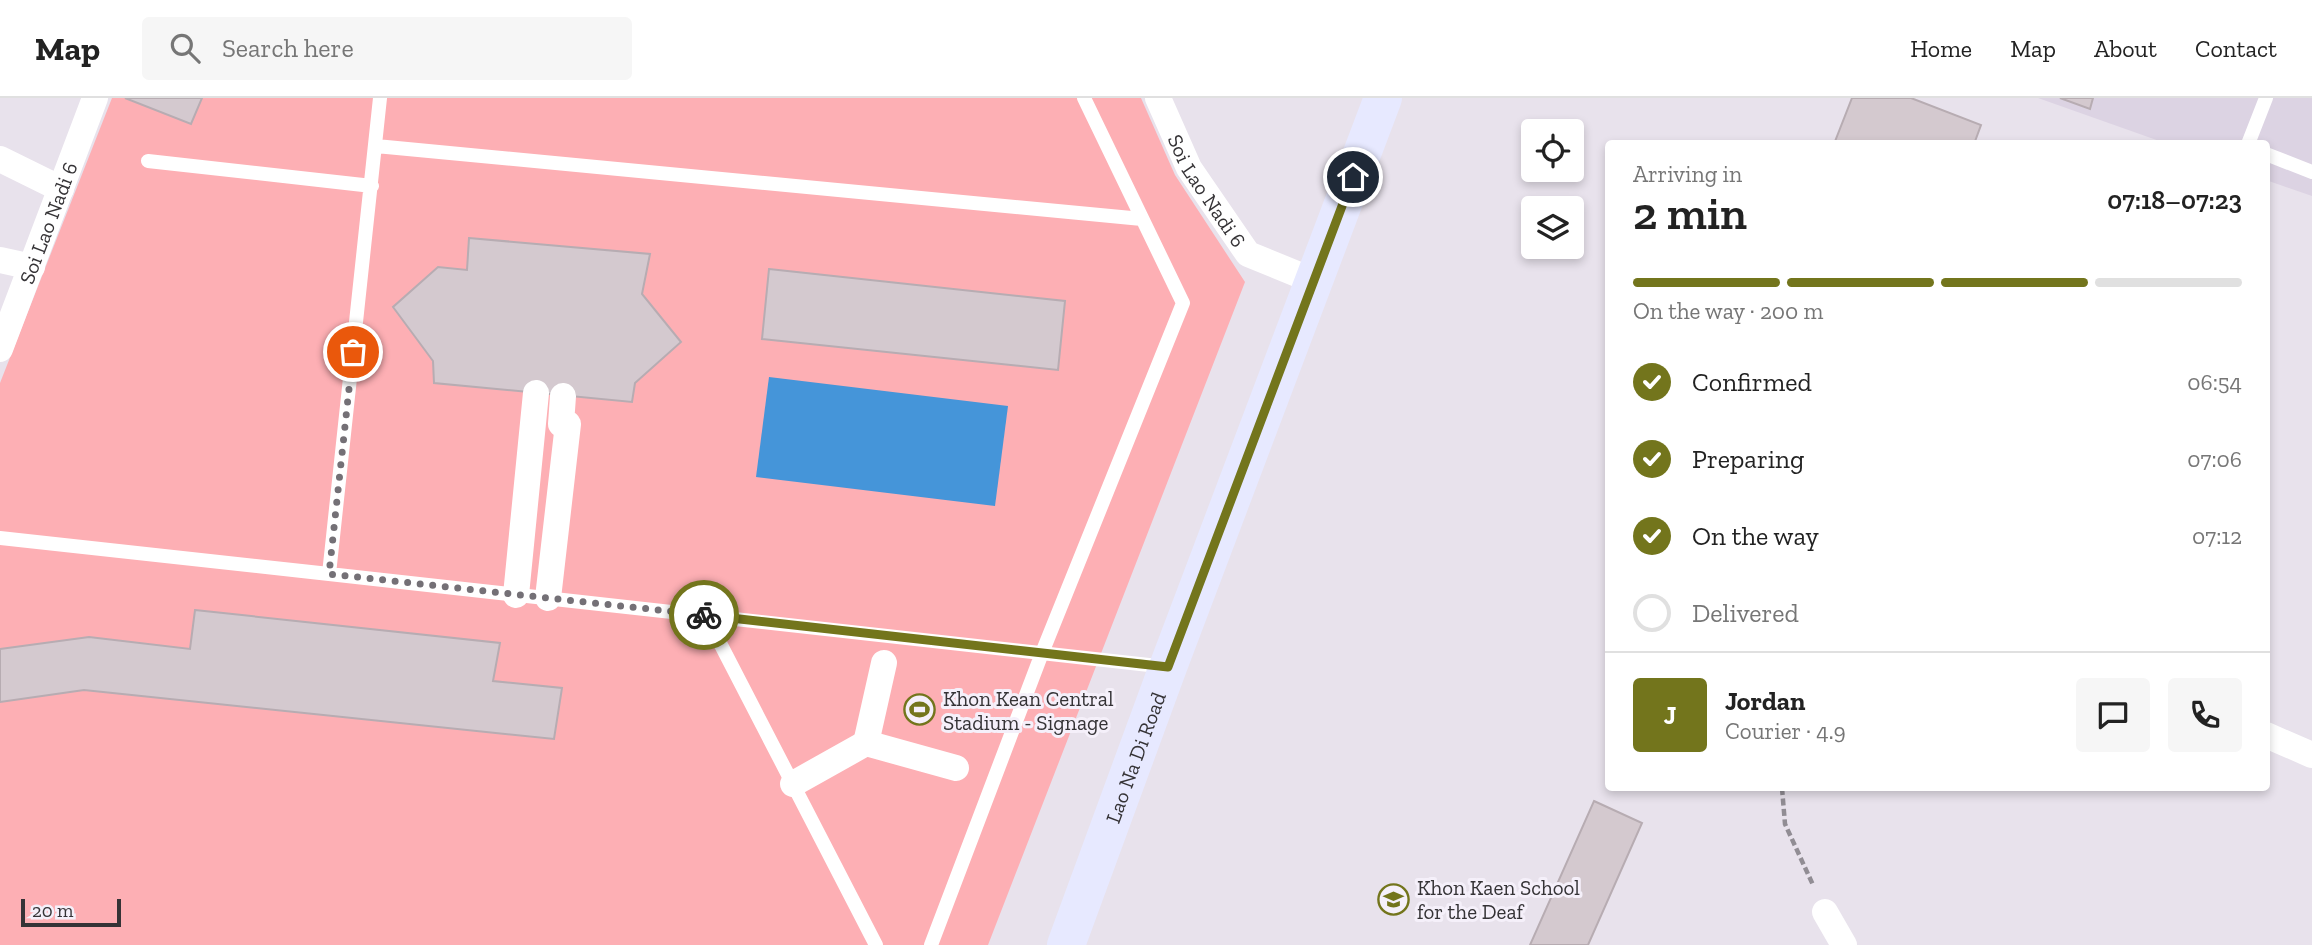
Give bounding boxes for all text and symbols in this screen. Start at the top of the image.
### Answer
search box [142,17,632,80]
text: Map [35,29,100,68]
icon: search [166,29,204,67]
text: Search here [222,32,354,64]
text: Home [1910,34,1972,63]
text: Map [2010,34,2056,63]
text: About [2094,34,2157,63]
text: Contact [2195,34,2277,63]
map controls [1521,119,1584,259]
button: locate [1521,119,1584,182]
street label: Soi Lao Nadi 6 [1163,130,1252,251]
pin [1323,147,1383,207]
street label: Soi Lao Nadi 6 [13,158,82,287]
icon: home [1334,158,1372,196]
text: Arriving in [1633,160,1742,188]
text: 07:18–07:23 [2107,184,2242,216]
text: 2 min [1633,186,1747,241]
button: layers [1521,196,1584,259]
text: On the way · 200 m [1633,297,1823,325]
pin [323,322,383,382]
icon: bag [334,333,372,371]
icon: check [1633,363,1671,401]
text: Confirmed [1692,366,1812,398]
text: 06:54 [2187,368,2242,396]
icon: check [1633,440,1671,478]
text: Preparing [1692,443,1804,475]
text: 07:06 [2187,445,2242,473]
icon: check [1633,517,1671,555]
text: On the way [1692,520,1819,552]
text: 07:12 [2192,522,2242,550]
courier [669,580,739,650]
icon: bike [685,596,723,634]
text: Delivered [1692,597,1799,629]
button: chat [2076,678,2150,752]
button: phone [2168,678,2242,752]
text: Jordan [1725,685,1805,717]
place label: Khon Kean Central Stadium - Signage [943,686,1114,735]
street label: Lao Na Di Road [1099,688,1171,826]
sports icon: Khon Kean Central Stadium - Signage [903,693,937,727]
text: J [1664,699,1676,731]
text: Courier · 4.9 [1725,717,1846,745]
place label: Khon Kaen School for the Deaf [1417,875,1580,924]
school or university icon: Khon Kaen School for the Deaf [1377,882,1411,916]
scale bar [21,896,121,928]
text: 20 m [32,899,73,922]

